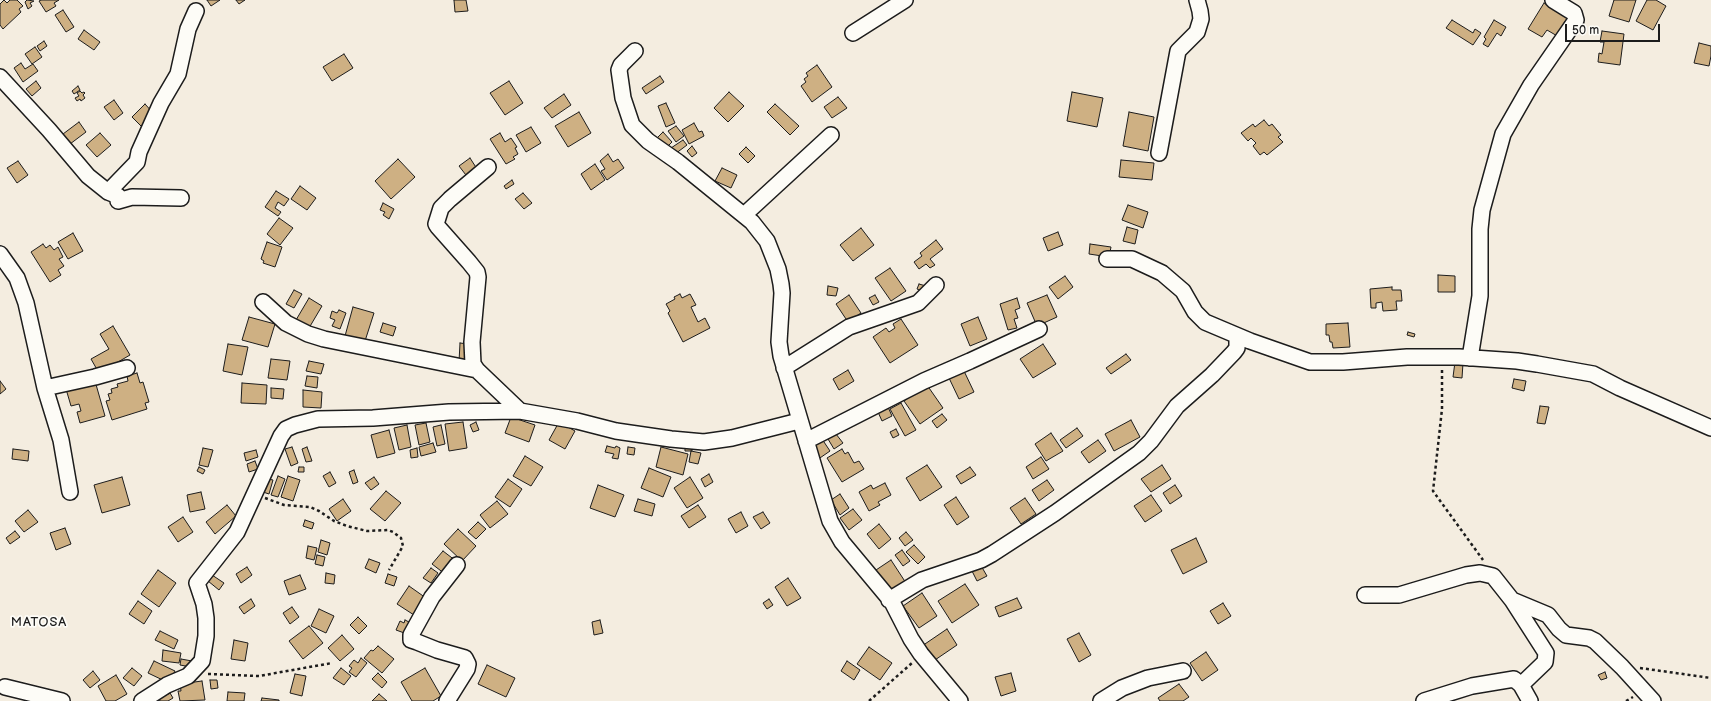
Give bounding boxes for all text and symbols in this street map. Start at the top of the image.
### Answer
scale bar [1567,16,1662,42]
text: 50 m [1572,23,1599,38]
district label: MATOSA [11,615,67,631]

